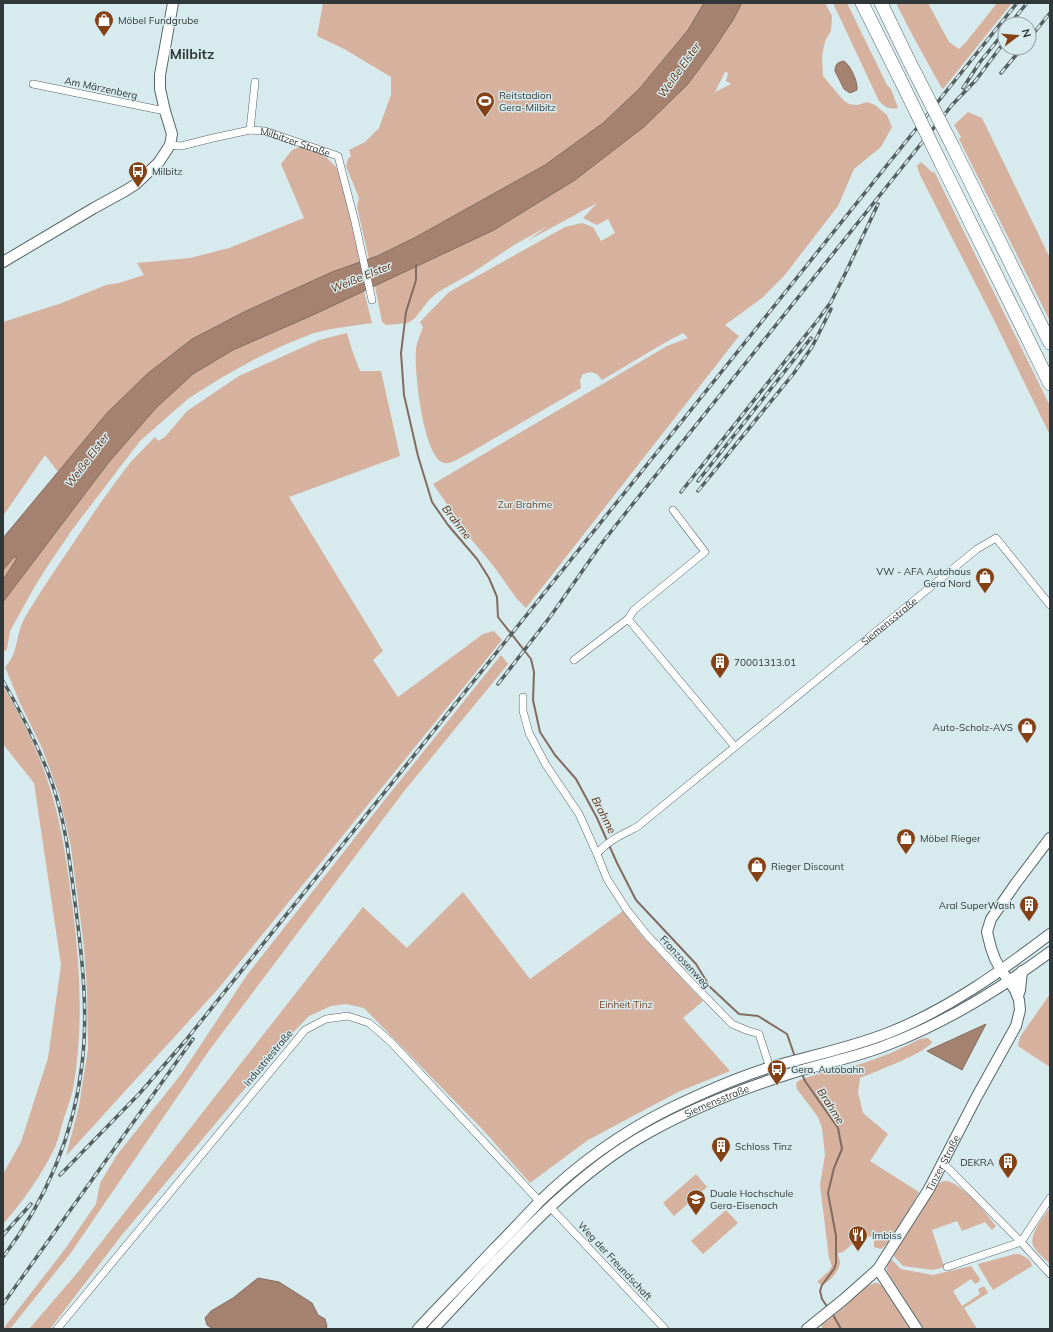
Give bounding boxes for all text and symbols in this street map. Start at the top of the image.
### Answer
shop icon: Möbel Fundgrube [93,9,115,37]
place label: Möbel Fundgrube [118,14,199,27]
north arrow [997,16,1037,56]
text: N [1019,27,1034,39]
water label: Weiße Elster [655,39,704,100]
district label: Milbitz [170,45,214,63]
street label: Am Märzenberg [63,74,139,102]
place label: Reitstadion Gera-Milbitz [499,89,556,114]
sports icon: Reitstadion Gera-Milbitz [474,90,496,118]
street label: Milbitzer Straße [260,124,332,159]
bus stop icon: Milbitz [127,160,149,188]
place label: Milbitz [152,165,182,178]
water label: Weiße Elster [329,258,394,296]
water label: Weiße Elster [62,429,113,490]
park label: Zur Brahme [498,498,552,511]
water label: Brahme [439,502,475,542]
place label: VW - AFA Autohaus Gera Nord [876,565,971,590]
shop icon: VW - AFA Autohaus Gera Nord [974,566,996,594]
street label: Siemensstraße [858,594,920,648]
building icon: 70001313.01 [709,651,731,679]
place label: 70001313.01 [734,656,796,669]
shop icon: Auto-Scholz-AVS [1016,716,1038,744]
place label: Auto-Scholz-AVS [933,721,1013,734]
water label: Brahme [589,794,619,836]
shop icon: Möbel Rieger [895,827,917,855]
place label: Möbel Rieger [920,832,981,845]
shop icon: Rieger Discount [746,855,768,883]
place label: Rieger Discount [771,860,844,873]
building icon: Aral SuperWash [1018,894,1040,922]
place label: Aral SuperWash [939,899,1015,912]
street label: Franzosenweg [657,933,713,991]
park label: Einheit Tinz [599,998,653,1011]
street label: Industriestraße [241,1027,295,1089]
bus stop icon: Gera, Autobahn [766,1058,788,1086]
place label: Gera, Autobahn [791,1063,864,1076]
street label: Siemensstraße [682,1082,751,1120]
water label: Brahme [814,1085,848,1127]
street label: Tinzer Straße [922,1132,962,1194]
building icon: Schloss Tinz [710,1135,732,1163]
place label: Schloss Tinz [735,1140,792,1153]
building icon: DEKRA [997,1151,1019,1179]
place label: DEKRA [960,1156,995,1169]
place label: Duale Hochschule Gera-Eisenach [710,1187,793,1212]
school or university icon: Duale Hochschule Gera-Eisenach [685,1188,707,1216]
street label: Weg der Freundschaft [575,1219,655,1303]
restaurant icon: Imbiss [847,1224,869,1252]
place label: Imbiss [872,1229,902,1242]

